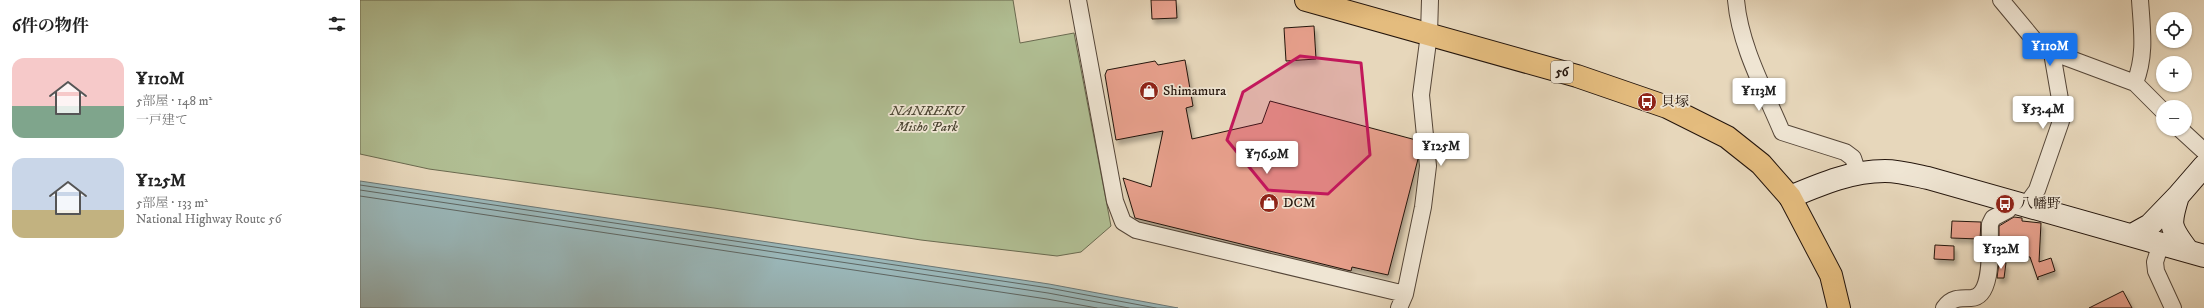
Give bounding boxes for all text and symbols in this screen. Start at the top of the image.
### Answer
map controls [2156,12,2192,136]
button: locate [2156,12,2192,48]
icon: filters [326,13,348,35]
text: 6件の物件 [12,15,89,37]
pin: ¥110M [2022,33,2078,67]
text: ¥110M [2031,38,2069,54]
button: + [2156,56,2192,92]
road number: 56 [1551,61,1573,83]
text: ¥110M [136,68,185,90]
icon: home [44,74,92,122]
pin: ¥113M [1731,78,1787,112]
shop icon: Shimamura [1138,80,1160,102]
place label: Shimamura [1163,82,1226,100]
text: ¥113M [1741,83,1777,99]
bus stop icon: 貝塚 [1636,91,1658,113]
text: 5部屋 · 148 m² [136,93,212,109]
place label: 貝塚 [1661,93,1689,111]
pin: ¥53.4M [2010,96,2076,130]
button: − [2156,100,2192,136]
text: ¥53.4M [2022,101,2064,117]
park label: NANREKU Misho Park [889,102,966,136]
text: 一戸建て [136,112,188,128]
pin: ¥125M [1413,133,1469,167]
text: ¥125M [1422,138,1460,154]
pin: ¥76.9M [1234,141,1300,175]
text: ¥76.9M [1245,146,1289,162]
text: ¥125M [136,170,186,192]
icon: home [44,174,92,222]
shop icon: DCM [1258,192,1280,214]
bus stop icon: 八幡野 [1994,193,2016,215]
place label: DCM [1283,194,1316,212]
text: 5部屋 · 133 m² [136,195,208,211]
place label: 八幡野 [2019,195,2061,213]
text: National Highway Route 56 [136,211,282,227]
pin: ¥132M [1973,236,2029,270]
text: ¥132M [1983,241,2019,257]

